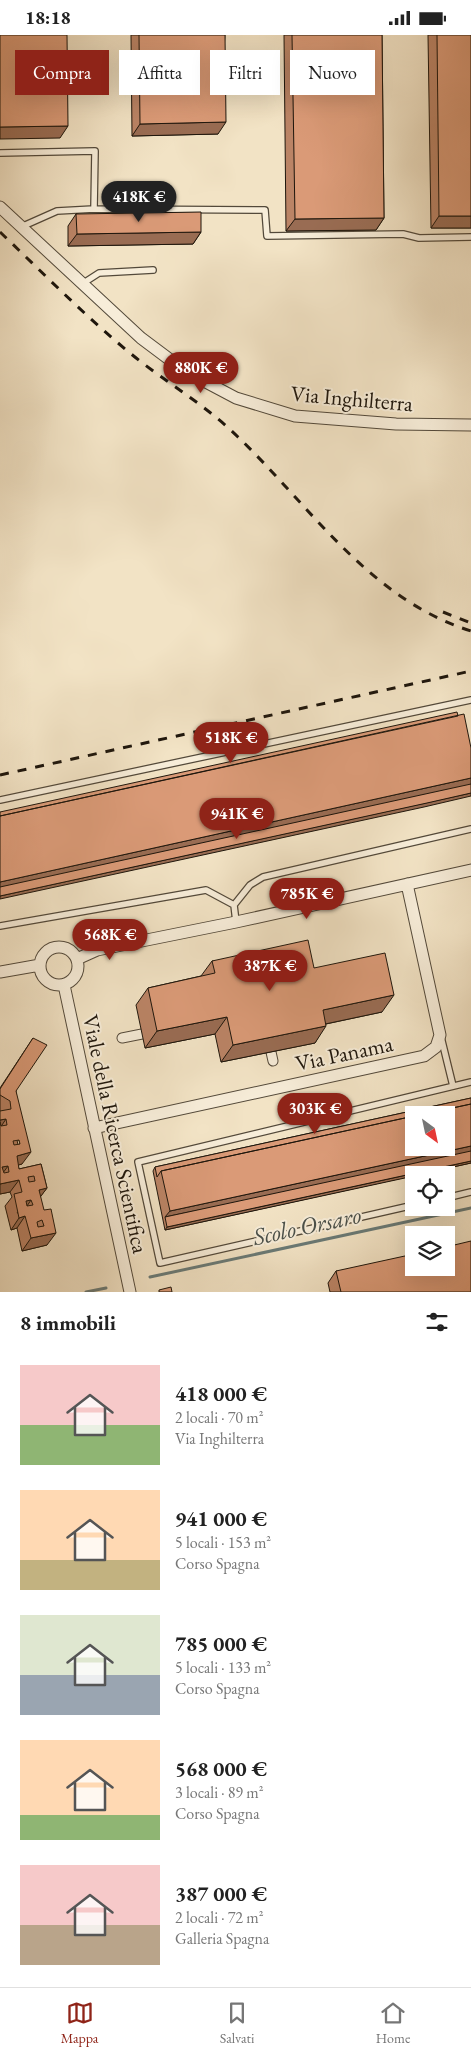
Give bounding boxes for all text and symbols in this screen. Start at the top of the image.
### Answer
text: 18:18 [25,5,71,30]
chip: Compra [15,50,109,95]
chip: Affitta [119,50,200,95]
chip: Filtri [210,50,280,95]
chip: Nuovo [290,50,375,95]
pin: 418K € [98,181,180,223]
text: 418K € [112,186,166,207]
pin: 880K € [160,351,242,394]
text: 880K € [174,357,228,378]
street label: Via Inghilterra [290,379,414,418]
pin: 518K € [190,721,272,764]
text: 518K € [204,727,258,748]
pin: 941K € [196,797,278,840]
text: 941K € [210,803,264,824]
pin: 785K € [266,877,348,920]
text: 785K € [280,883,334,904]
pin: 568K € [69,919,151,961]
text: 568K € [83,924,137,945]
pin: 387K € [229,949,311,992]
text: 387K € [243,955,297,976]
street label: Viale della Ricerca Scientifica [76,1012,155,1256]
street label: Via Panama [293,1029,396,1078]
pin: 303K € [274,1093,356,1135]
text: 303K € [288,1098,342,1119]
north arrow [405,1106,455,1156]
map controls [405,1106,455,1276]
button: locate [405,1166,455,1216]
water label: Scolo Orsaro [249,1199,364,1252]
button: layers [405,1226,455,1276]
icon: filters [423,1308,451,1336]
text: 8 immobili [20,1309,116,1336]
text: 418 000 € [175,1380,267,1407]
icon: home [60,1385,120,1445]
text: 2 locali · 70 m² [175,1407,263,1428]
text: Via Inghilterra [175,1428,264,1449]
text: 941 000 € [175,1505,267,1532]
icon: home [60,1510,120,1570]
text: 5 locali · 153 m² [175,1532,271,1553]
text: Corso Spagna [175,1553,260,1574]
text: 785 000 € [175,1630,267,1657]
icon: home [60,1635,120,1695]
text: 5 locali · 133 m² [175,1657,271,1678]
text: Corso Spagna [175,1678,260,1699]
text: 568 000 € [175,1755,267,1782]
icon: home [60,1760,120,1820]
text: 3 locali · 89 m² [175,1782,263,1803]
text: Corso Spagna [175,1803,260,1824]
text: 387 000 € [175,1880,267,1907]
icon: home [60,1885,120,1945]
text: 2 locali · 72 m² [175,1907,263,1928]
text: Galleria Spagna [175,1928,269,1949]
tab: Mappa [61,1999,98,2047]
tab: Salvati [220,1999,254,2047]
tab: Home [376,1999,410,2047]

